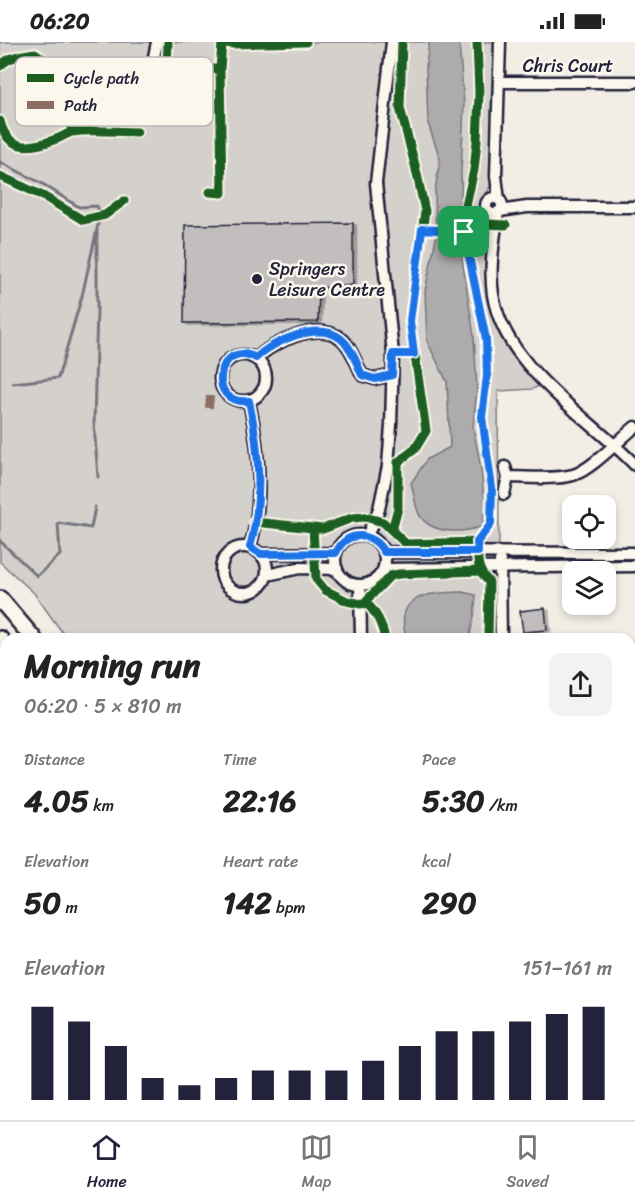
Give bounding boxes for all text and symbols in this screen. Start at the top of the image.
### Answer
text: 06:20 [30,2,90,41]
street label: Chris Court [523,50,613,82]
legend [15,57,213,126]
text: Cycle path [64,64,139,93]
text: Path [64,91,97,120]
pin [438,206,489,257]
icon: arrive [447,215,480,248]
place label: Springers Leisure Centre [269,253,385,306]
marker: Springers Leisure Centre [250,272,264,286]
map controls [562,495,616,615]
button: locate [562,495,616,549]
button: layers [562,561,616,615]
text: Morning run [24,637,200,695]
button: share [549,653,612,716]
text: 06:20 · 5 × 810 m [24,689,182,724]
text: Distance [24,745,85,774]
text: Time [223,745,257,774]
text: Pace [422,745,456,774]
text: 4.05 [24,774,89,828]
text: 22:16 [223,774,297,828]
text: 5:30 [422,774,485,828]
text: km [89,791,114,820]
text: /km [485,791,518,820]
text: Elevation [24,847,89,876]
text: Heart rate [223,847,298,876]
text: kcal [422,847,451,876]
text: 50 [24,876,61,930]
text: 142 [223,876,272,930]
text: 290 [422,876,477,930]
text: m [61,893,78,922]
text: bpm [272,893,306,922]
text: Elevation [24,951,105,986]
text: 151–161 m [522,951,612,986]
tab: Home [87,1131,127,1196]
tab: Map [300,1131,333,1196]
tab: Saved [506,1131,548,1196]

